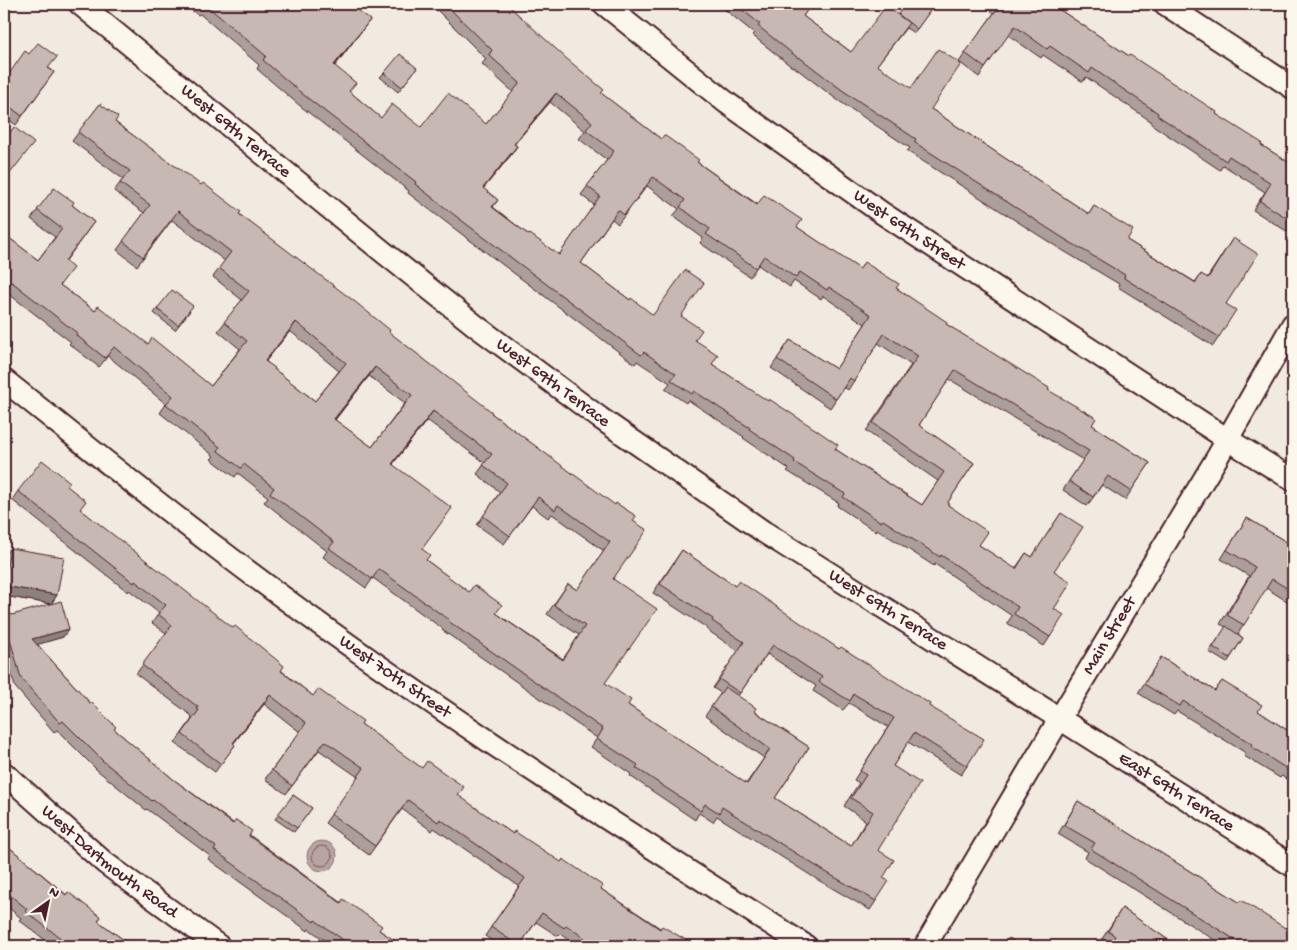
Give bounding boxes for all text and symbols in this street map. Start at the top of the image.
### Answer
street label: West 69th Terrace [176,80,296,183]
street label: West 69th Street [849,185,970,276]
street label: West 69th Terrace [492,334,614,432]
street label: West 69th Terrace [824,565,952,656]
street label: Main Street [1078,592,1142,679]
street label: West 70th Street [335,631,456,724]
street label: East 69th Terrace [1114,748,1239,837]
street label: West Dartmouth Road [37,801,183,924]
north arrow [22,878,72,928]
text: N [45,884,62,903]

